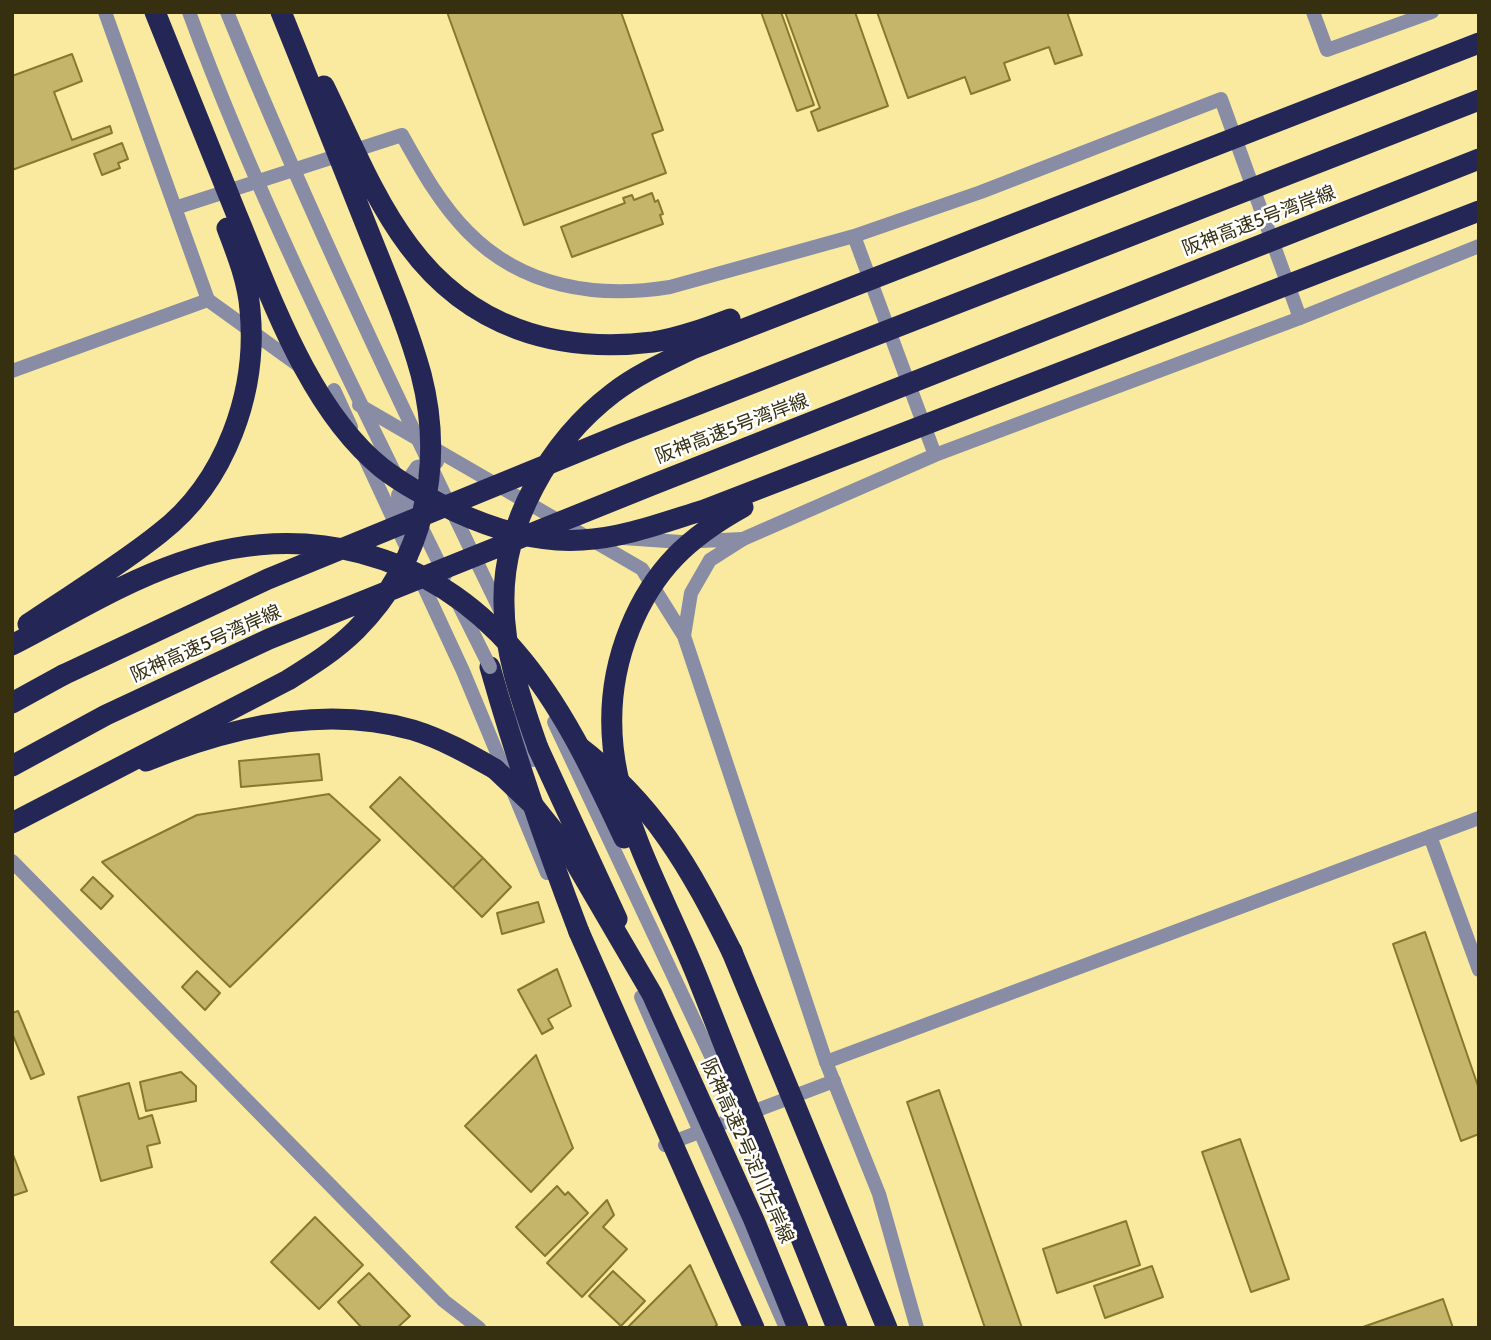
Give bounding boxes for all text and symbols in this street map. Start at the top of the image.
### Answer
street label: 阪神高速5号湾岸線 [1179,181,1339,261]
street label: 阪神高速5号湾岸線 [652,389,812,469]
street label: 阪神高速5号湾岸線 [127,601,285,687]
street label: 阪神高速2号淀川左岸線 [696,1055,798,1247]

